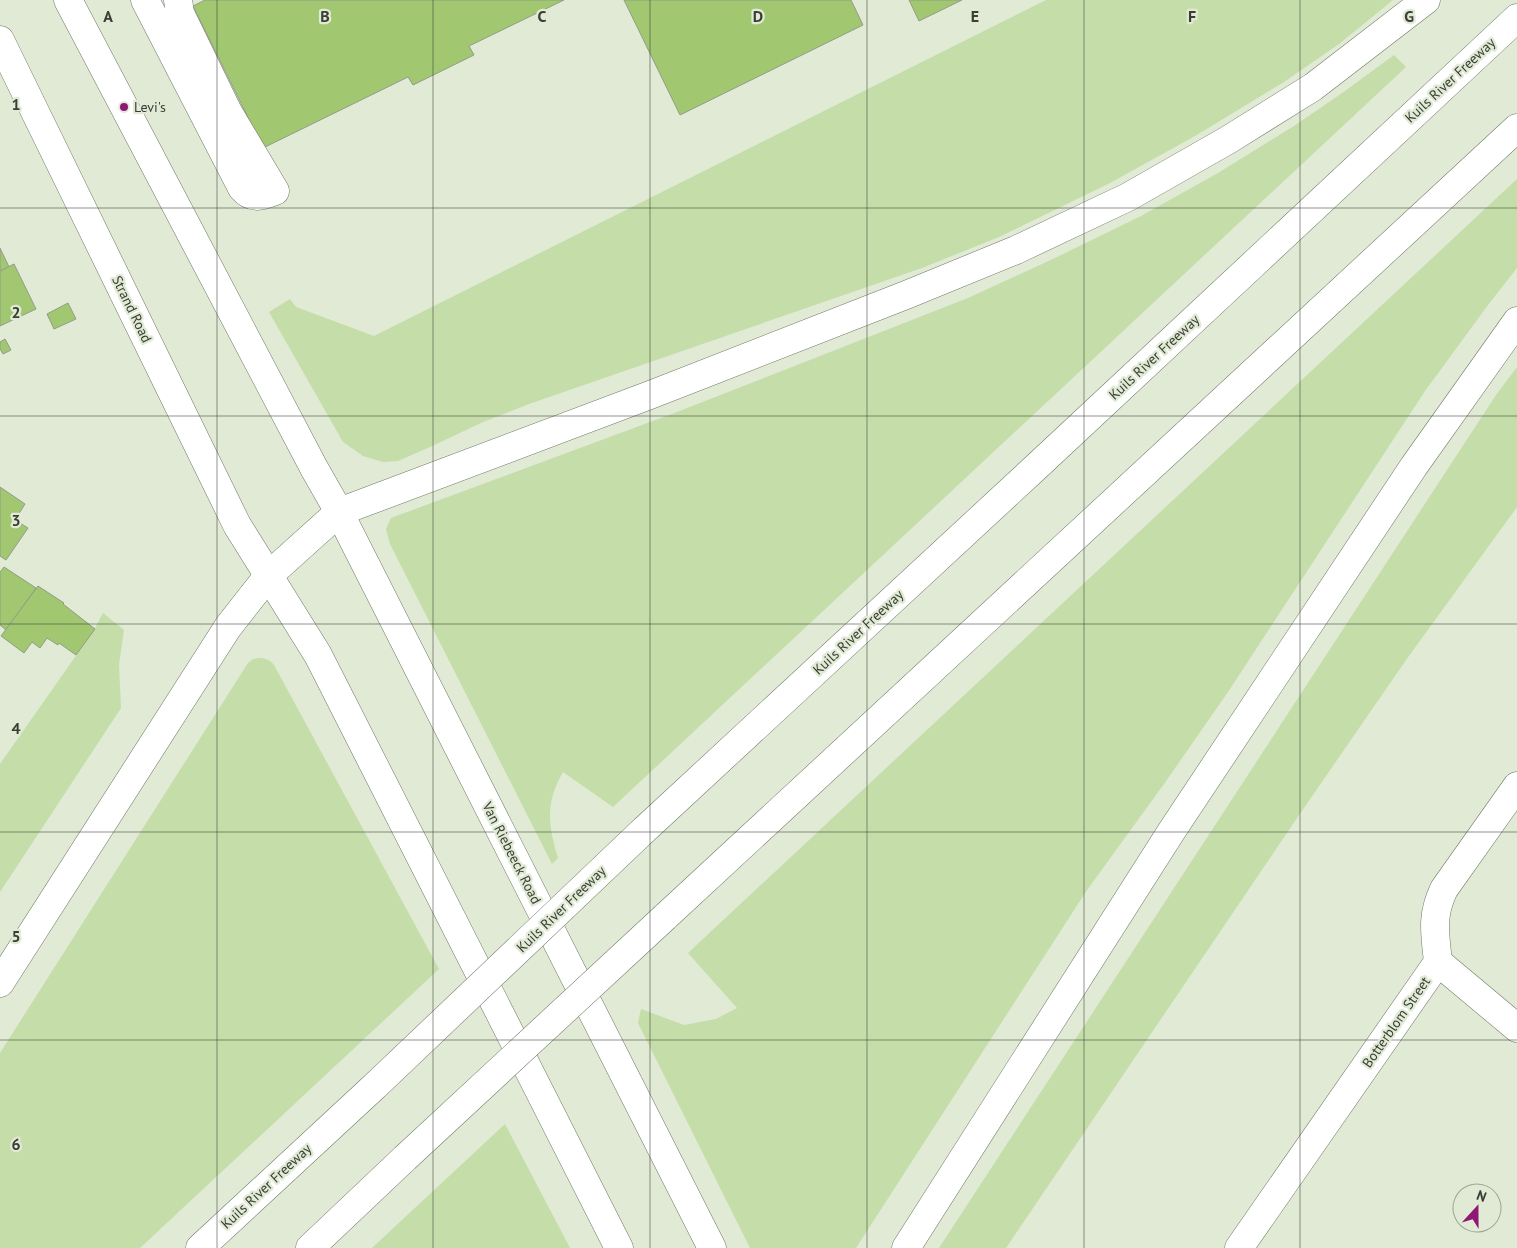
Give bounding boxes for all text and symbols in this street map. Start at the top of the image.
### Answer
text: A [103,6,113,26]
text: B [320,6,330,26]
text: C [538,6,547,26]
text: D [753,6,763,26]
text: E [971,6,979,26]
text: F [1188,6,1196,26]
text: G [1404,6,1414,26]
street label: Kuils River Freeway [1401,33,1499,127]
text: 1 [11,94,21,114]
place label: Levi's [134,98,166,116]
marker: Levi's [118,101,130,113]
street label: Strand Road [108,272,156,346]
text: 2 [11,302,21,322]
street label: Kuils River Freeway [1105,310,1203,404]
text: 3 [11,510,21,530]
street label: Kuils River Freeway [809,585,907,679]
text: 4 [11,718,21,738]
street label: Van Riebeeck Road [478,798,545,907]
street label: Kuils River Freeway [513,862,610,956]
text: 5 [11,926,21,946]
street label: Botterblom Street [1358,973,1434,1071]
text: 6 [11,1134,21,1154]
street label: Kuils River Freeway [217,1139,315,1233]
north arrow [1452,1183,1502,1233]
text: N [1474,1186,1489,1206]

